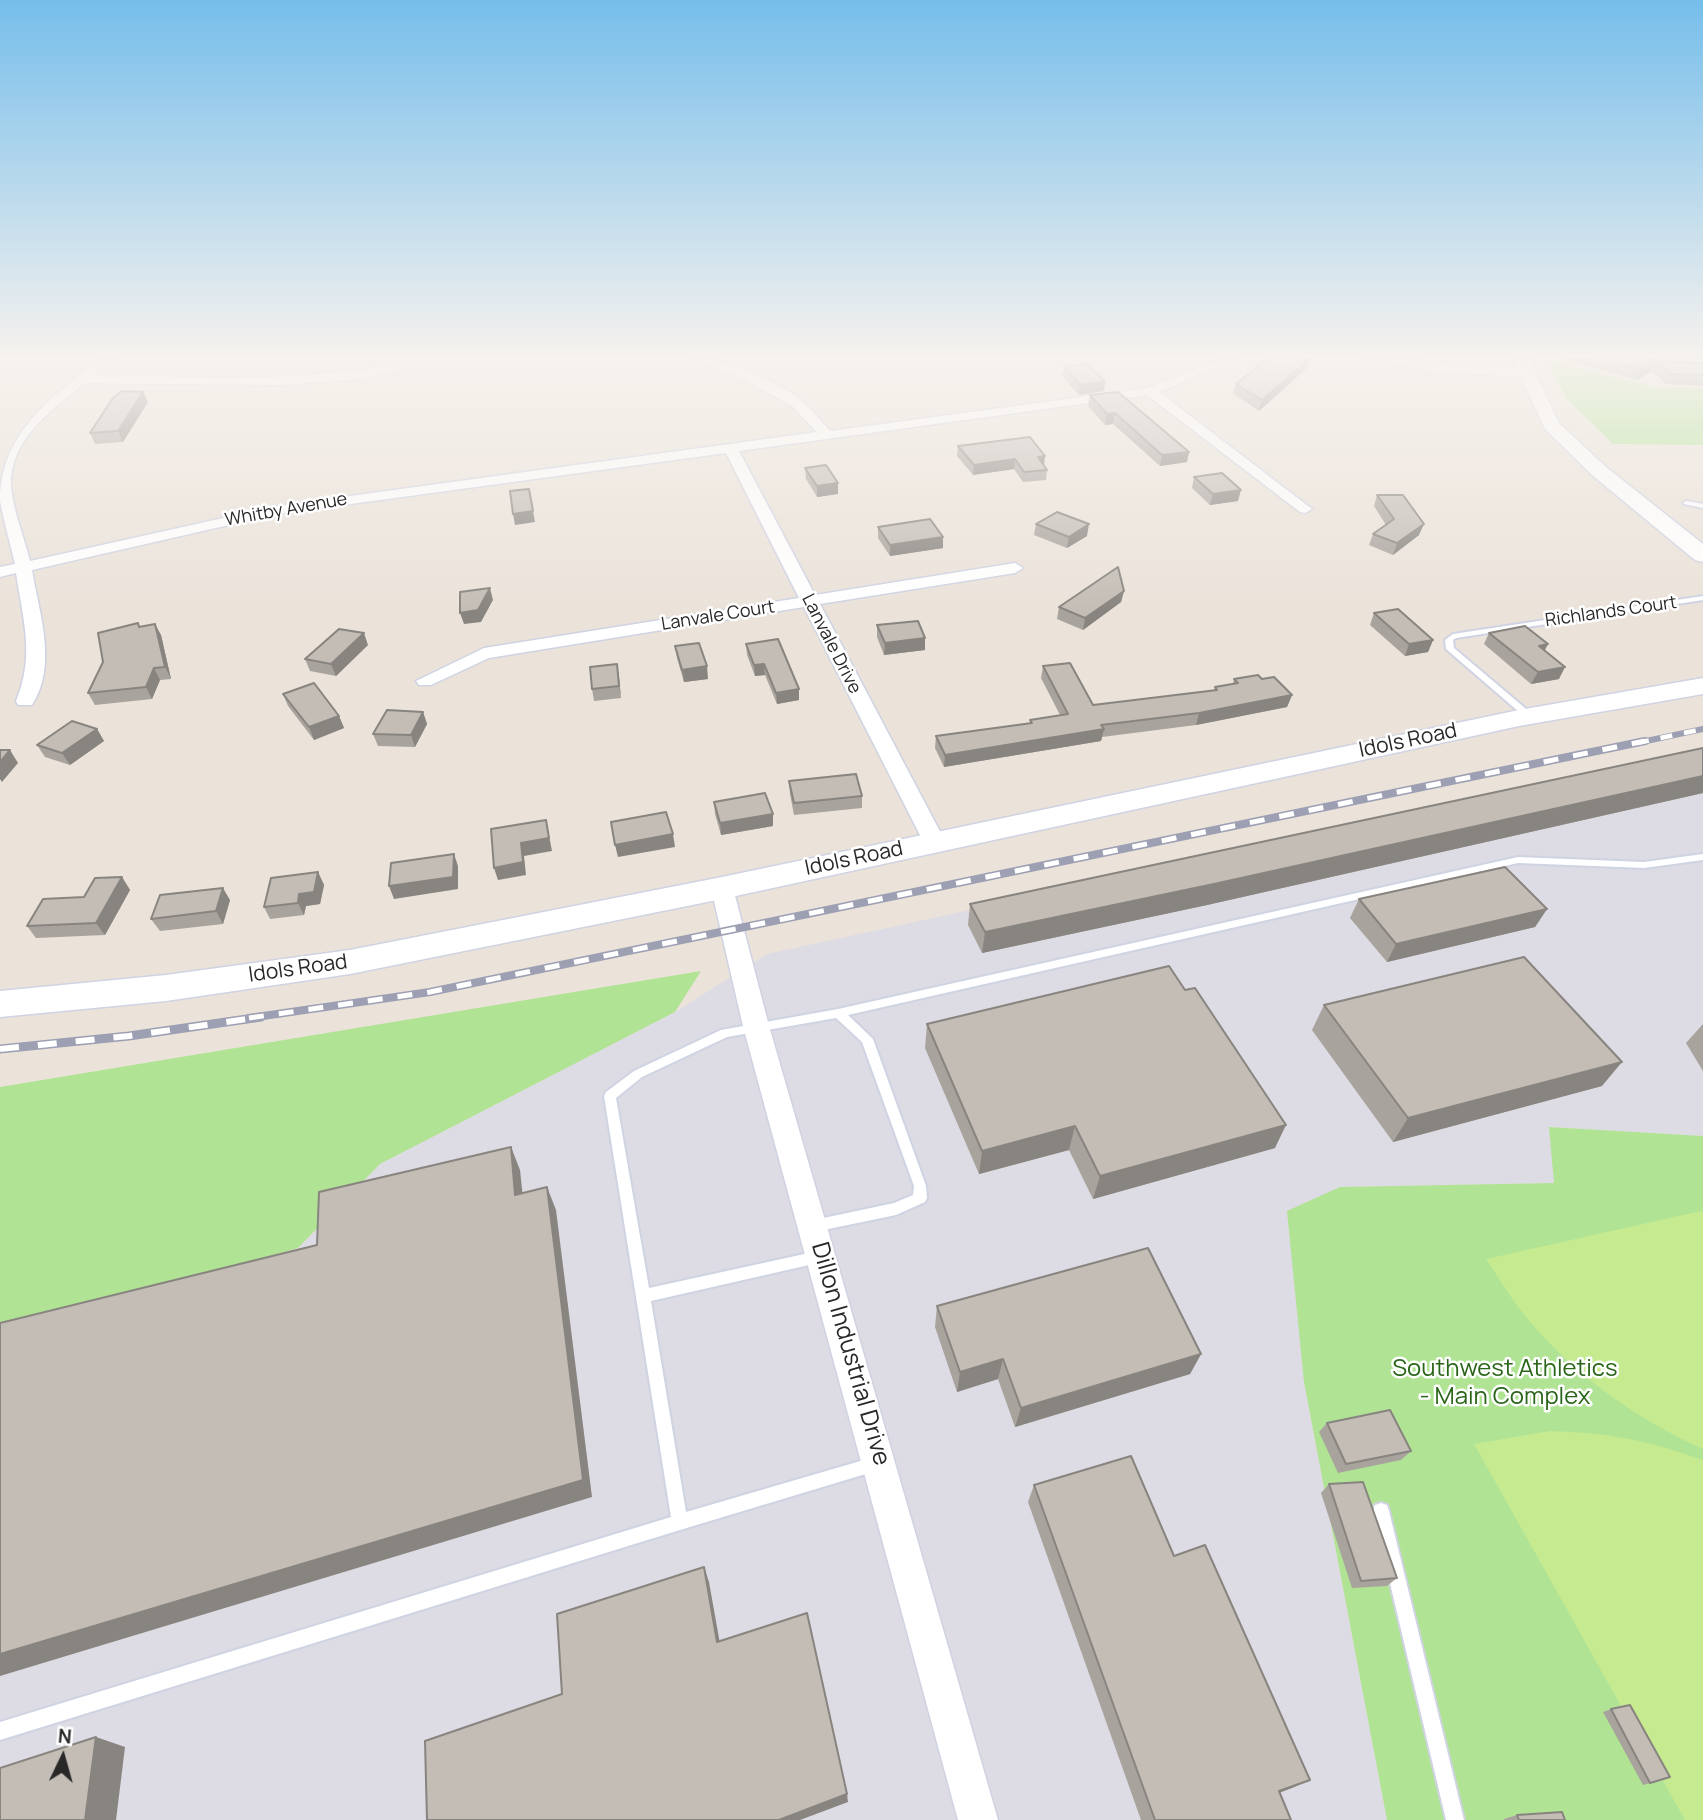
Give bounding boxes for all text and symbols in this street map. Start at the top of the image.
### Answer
street label: Whitby Avenue [223,489,349,531]
street label: Lanvale Drive [797,591,865,697]
street label: Richlands Court [1544,592,1678,632]
street label: Lanvale Court [660,596,776,636]
street label: Idols Road [1357,718,1459,764]
street label: Idols Road [803,836,905,882]
street label: Idols Road [247,950,349,988]
street label: Dillon Industrial Drive [804,1239,896,1469]
park label: Southwest Athletics - Main Complex [1392,1355,1618,1411]
north arrow [28,1722,98,1792]
text: N [57,1723,73,1750]

